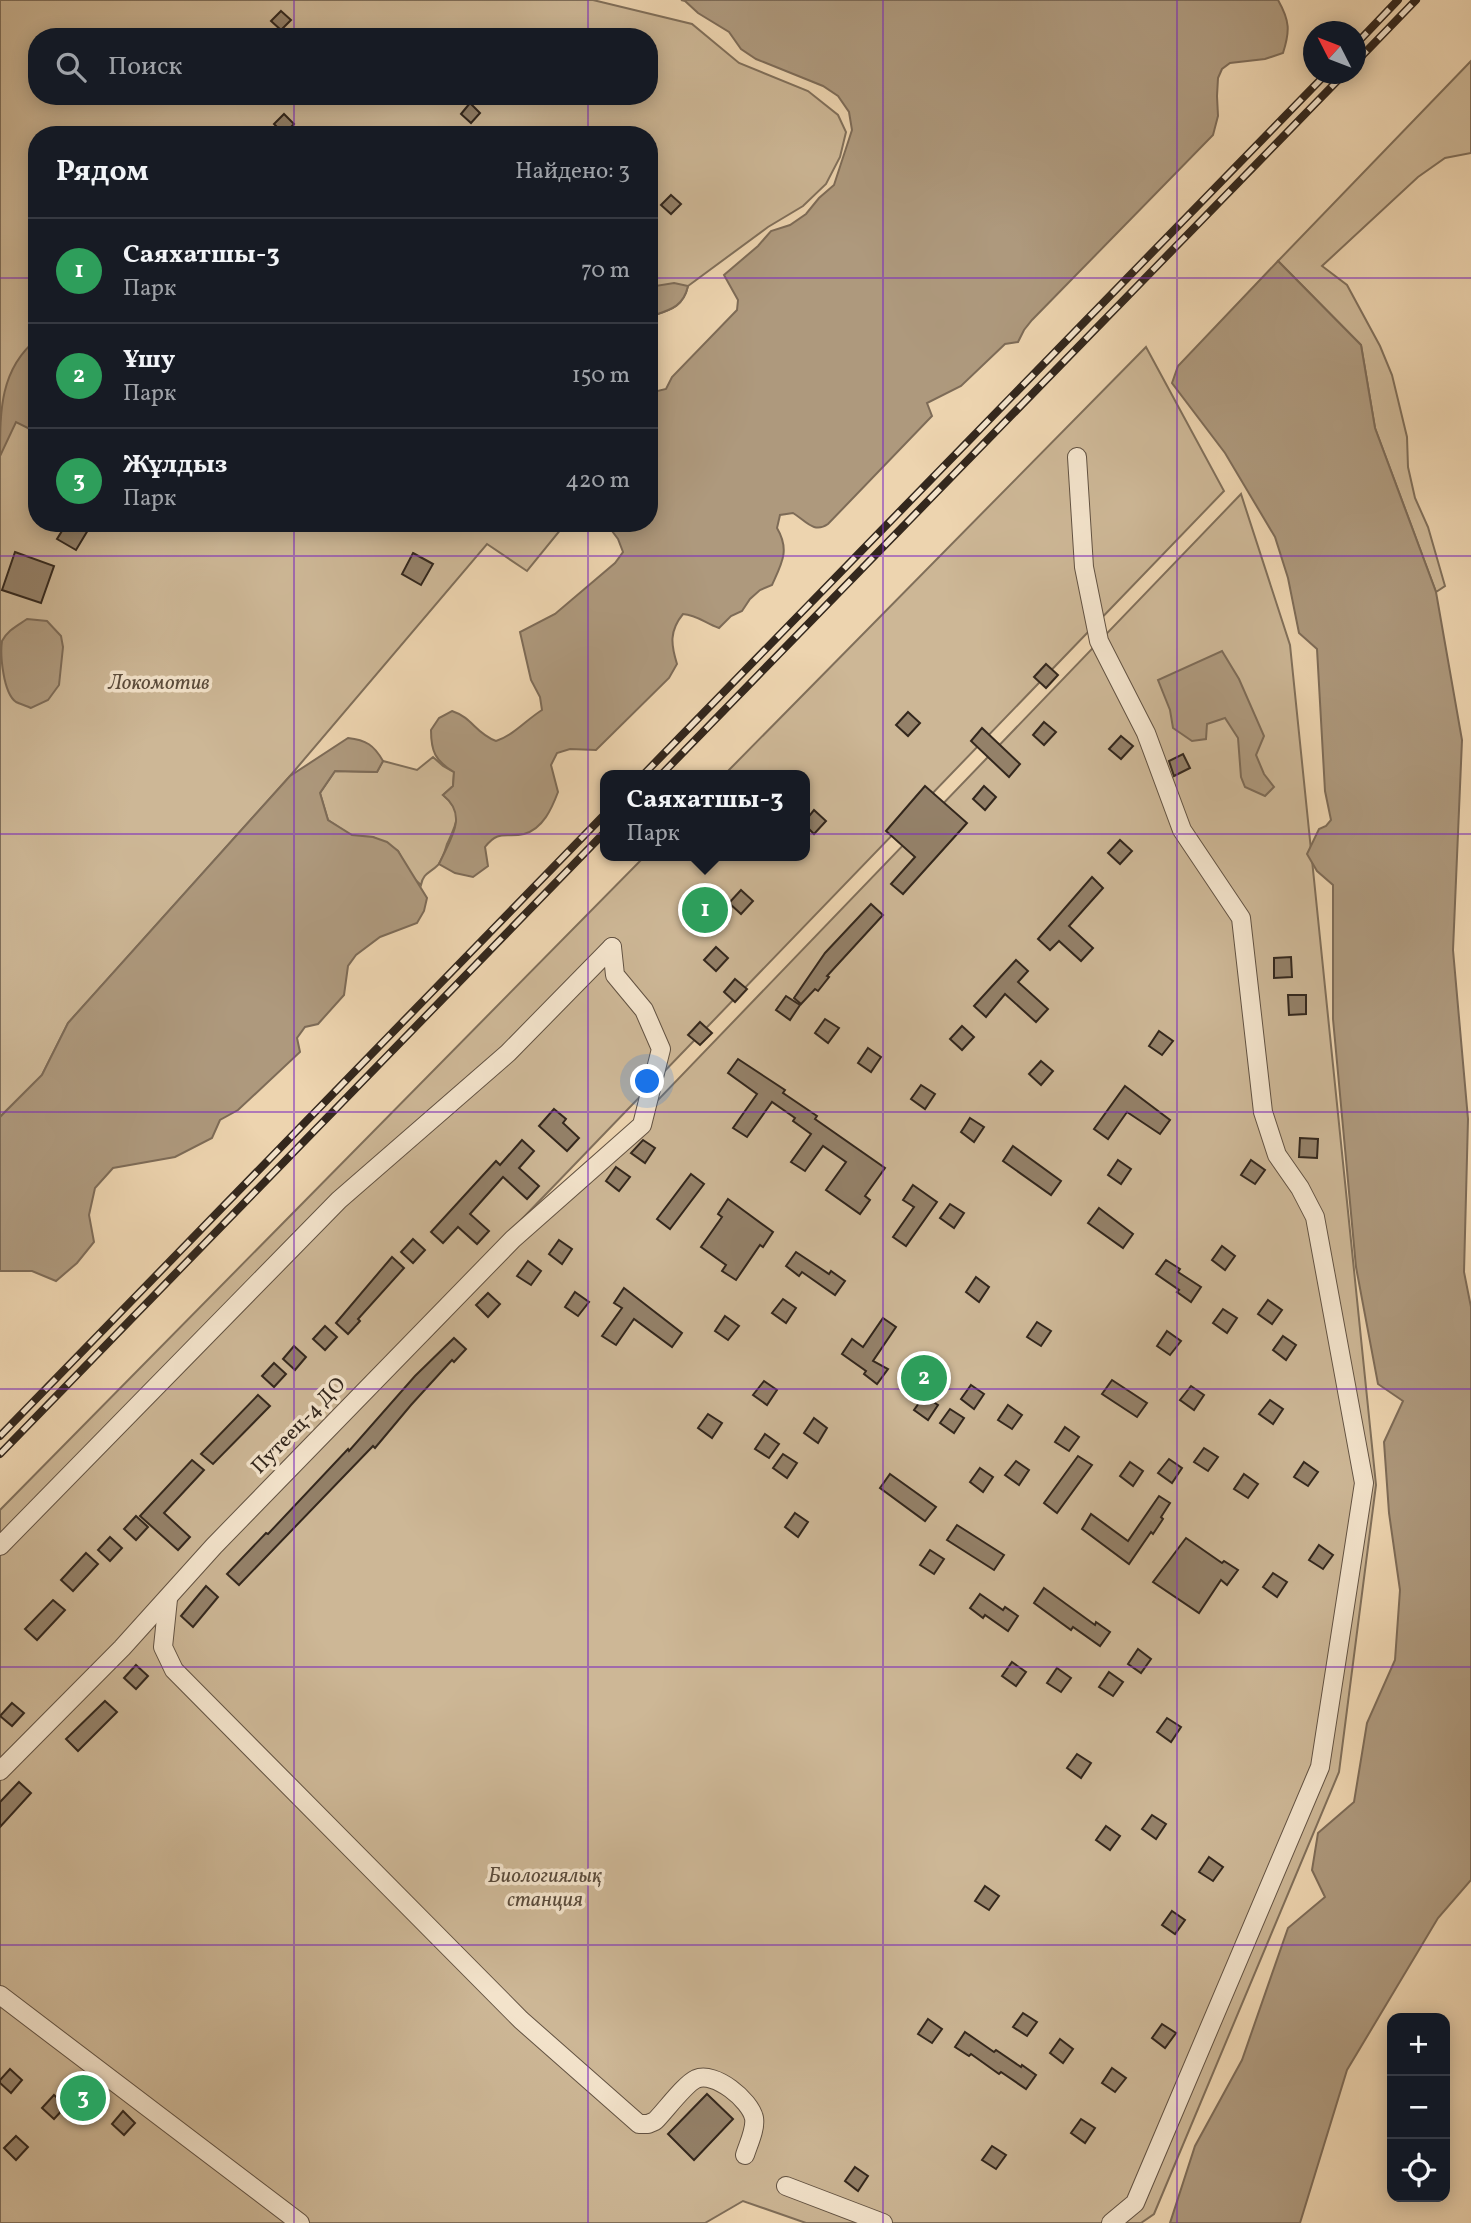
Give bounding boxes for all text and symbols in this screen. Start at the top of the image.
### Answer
north arrow [1303,21,1366,84]
search box [28,28,658,105]
icon: search [52,48,90,86]
text: Поиск [108,49,182,85]
text: Рядом [56,151,149,193]
text: Найдено: 3 [515,156,630,188]
text: Саяхатшы-3 [123,237,280,273]
text: 1 [74,255,84,287]
text: 70 m [581,255,630,287]
text: Парк [123,273,176,305]
text: Ұшу [123,342,175,378]
text: 2 [73,360,85,392]
text: 150 m [572,360,630,392]
text: Парк [123,378,176,410]
text: Жұлдыз [123,447,228,483]
text: 3 [73,465,85,497]
text: 420 m [565,465,630,497]
text: Парк [123,483,176,515]
park label: Локомотив [107,669,210,698]
popup [600,770,810,861]
text: Саяхатшы-3 [627,782,783,818]
text: Парк [627,818,680,850]
pin: 1 [682,884,728,936]
your location [630,1064,664,1098]
pin: 2 [901,1352,947,1404]
street label: Путеец-4 ДО [245,1371,353,1481]
park label: Биологиялық станция [488,1862,603,1915]
map controls [1387,2013,1450,2202]
button: + [1387,2013,1450,2076]
pin: 3 [60,2072,106,2124]
button: − [1387,2076,1450,2139]
button: locate [1387,2139,1450,2202]

